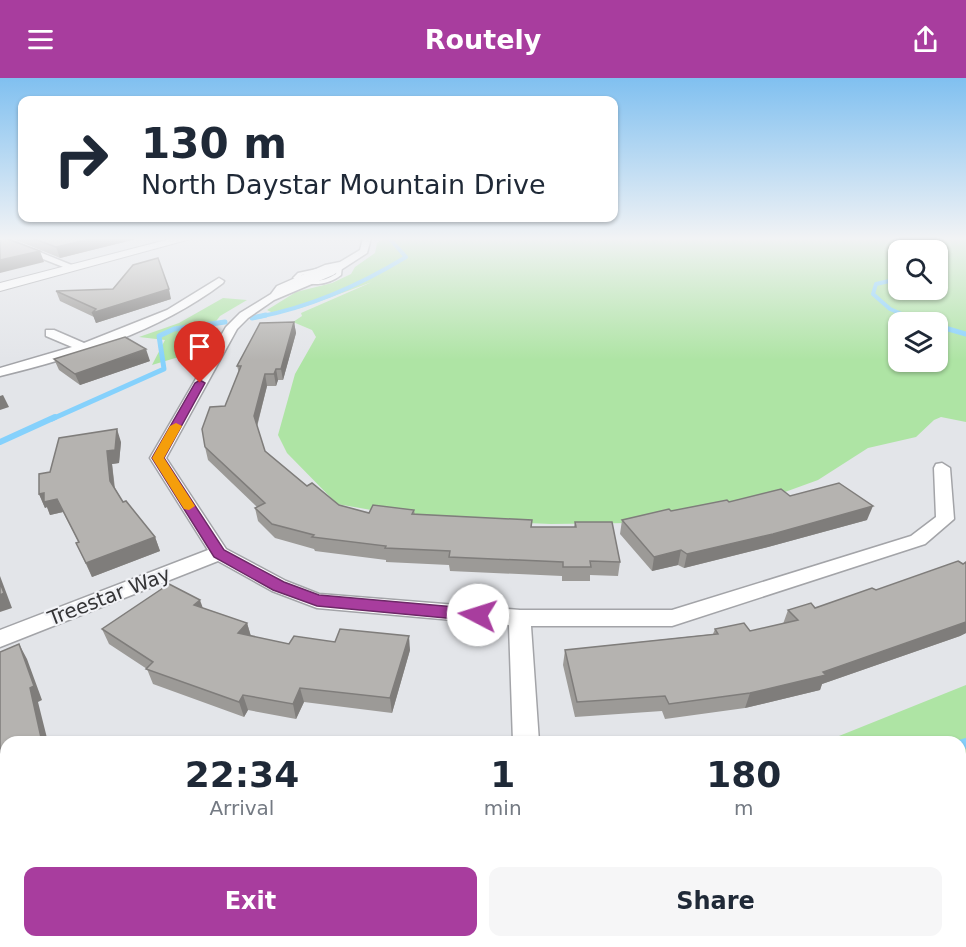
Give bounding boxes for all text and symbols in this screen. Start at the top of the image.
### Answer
icon: menu [24,23,57,56]
icon: share [909,23,942,56]
text: Routely [425,24,541,55]
text: 130 m [141,119,287,168]
icon: right [42,120,120,198]
text: North Daystar Mountain Drive [141,169,546,200]
map controls [888,240,948,372]
button: search [888,240,948,300]
button: layers [888,312,948,372]
pin [174,321,225,383]
icon: arrive [183,330,216,363]
street label: Treestar Way [43,562,174,631]
position arrow [446,583,510,647]
text: 22:34 [185,754,299,795]
text: 1 [490,754,515,795]
text: 180 [706,754,781,795]
text: Arrival [209,796,274,820]
text: min [484,796,522,820]
text: m [734,796,754,820]
button: Exit [24,867,477,936]
button: Share [489,867,942,936]

